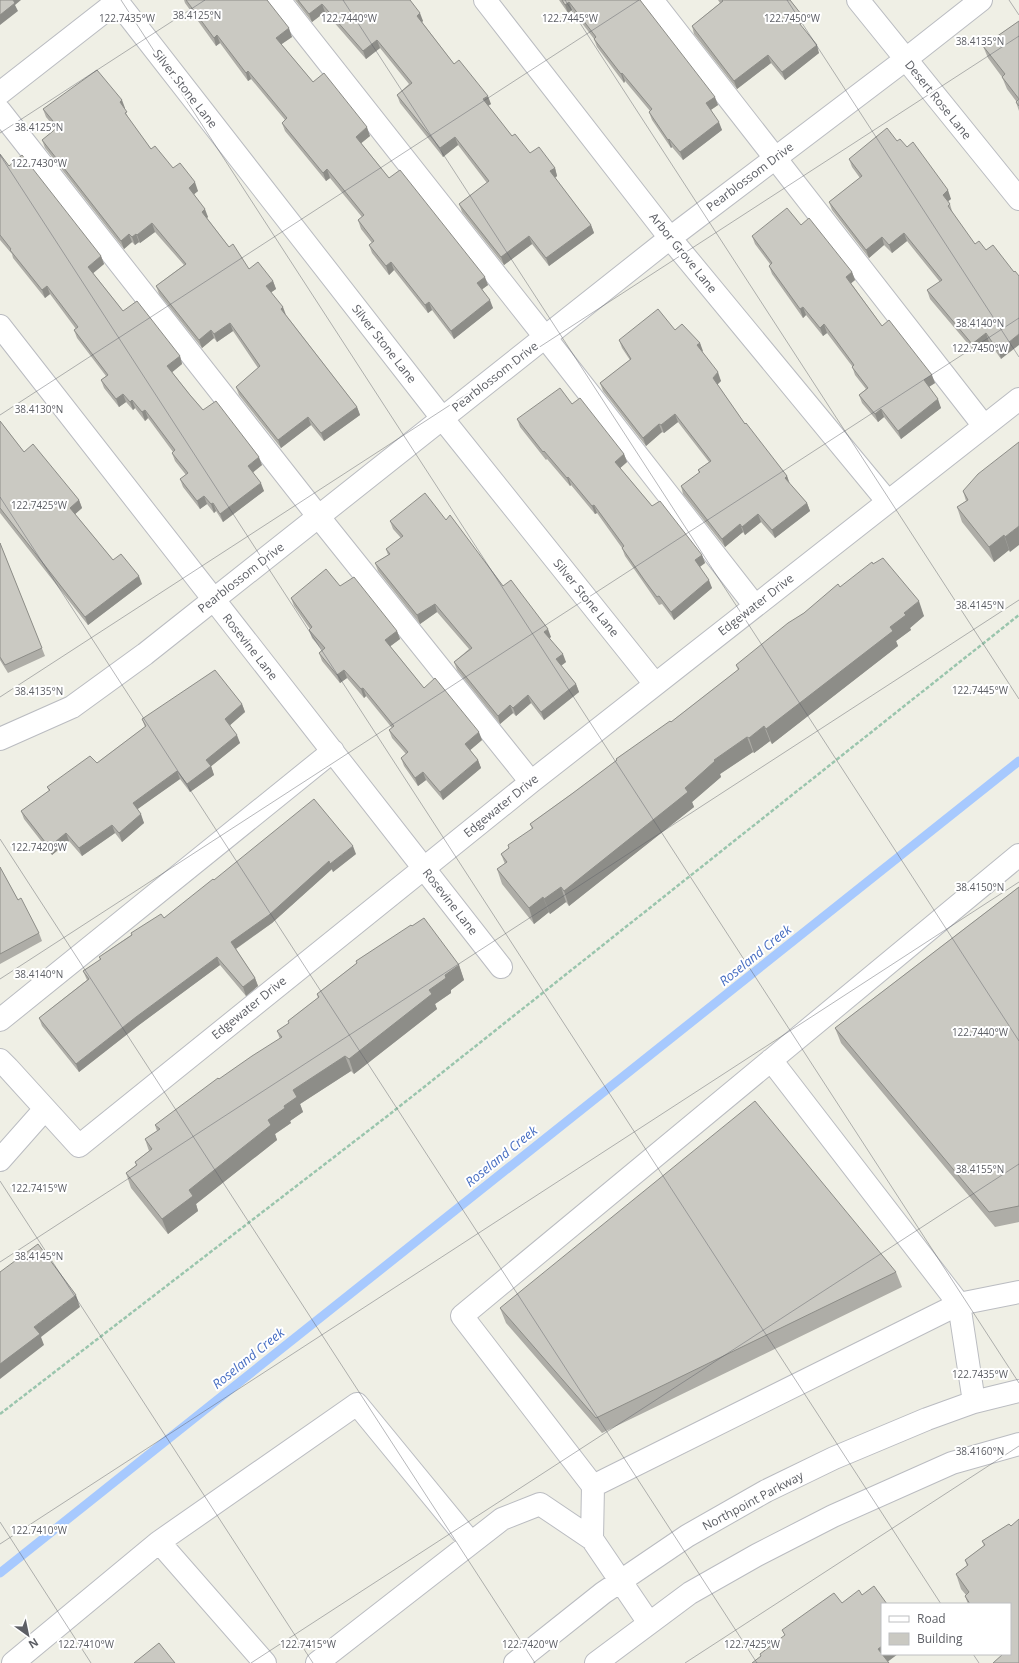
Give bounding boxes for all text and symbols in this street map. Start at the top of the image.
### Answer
text: 38.4125°N [173,8,221,22]
text: 122.7435°W [99,11,156,25]
text: 122.7440°W [321,11,378,25]
text: 122.7445°W [542,11,599,25]
text: 122.7450°W [764,11,821,25]
text: 38.4135°N [956,34,1004,48]
street label: Silver Stone Lane [149,46,222,132]
street label: Desert Rose Lane [901,56,976,143]
text: 38.4125°N [15,120,63,134]
street label: Pearblossom Drive [703,138,797,215]
text: 122.7430°W [11,156,68,170]
street label: Arbor Grove Lane [646,209,721,297]
street label: Silver Stone Lane [348,301,421,387]
text: 38.4140°N [956,316,1004,330]
street label: Pearblossom Drive [448,337,542,416]
text: 122.7450°W [952,341,1009,355]
text: 38.4130°N [15,402,63,416]
text: 122.7425°W [11,498,68,512]
street label: Pearblossom Drive [194,538,288,617]
street label: Silver Stone Lane [550,555,623,640]
street label: Edgewater Drive [714,570,797,640]
text: 38.4145°N [956,598,1004,612]
street label: Rosevine Lane [219,610,282,684]
text: 122.7445°W [952,683,1009,697]
text: 38.4135°N [15,684,63,698]
street label: Edgewater Drive [460,770,542,841]
text: 122.7420°W [11,840,68,854]
street label: Rosevine Lane [419,865,482,939]
text: 38.4150°N [956,880,1004,894]
water label: Roseland Creek [715,920,795,990]
text: 38.4140°N [15,967,63,981]
street label: Edgewater Drive [208,972,290,1043]
text: 122.7440°W [952,1025,1009,1039]
water label: Roseland Creek [461,1121,541,1191]
text: 38.4155°N [956,1162,1004,1176]
text: 122.7415°W [11,1181,68,1195]
text: 38.4145°N [15,1249,63,1263]
water label: Roseland Creek [208,1323,288,1393]
text: 122.7435°W [952,1367,1009,1381]
text: 38.4160°N [956,1444,1004,1458]
street label: Northpoint Parkway [699,1466,807,1534]
text: 122.7410°W [11,1523,68,1537]
legend [881,1603,1011,1655]
text: Road [917,1610,946,1627]
north arrow [8,1615,48,1655]
text: Building [917,1630,963,1647]
text: N [26,1635,42,1653]
text: 122.7410°W [58,1637,115,1651]
text: 122.7415°W [280,1637,337,1651]
text: 122.7420°W [502,1637,559,1651]
text: 122.7425°W [724,1637,781,1651]

